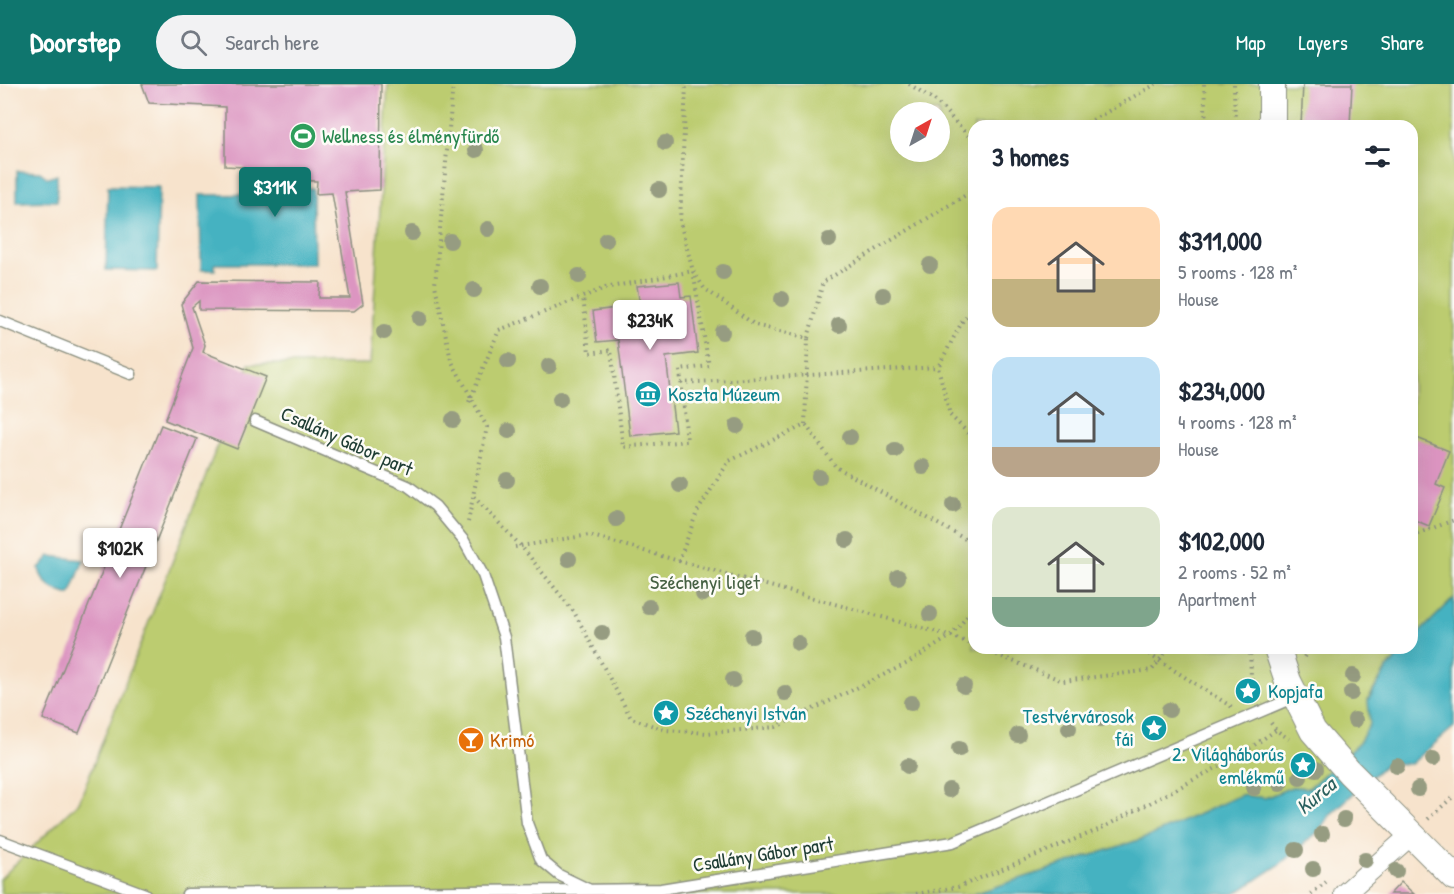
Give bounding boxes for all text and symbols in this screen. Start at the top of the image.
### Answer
search box [156,15,576,69]
text: Doorstep [30,23,120,61]
icon: search [177,26,210,59]
text: Search here [225,27,319,57]
text: Map [1236,28,1265,57]
text: Layers [1298,28,1348,57]
text: Share [1381,28,1424,57]
north arrow [890,102,950,162]
map controls [890,102,950,162]
sports icon: Wellness és élményfürdő [288,121,318,151]
place label: Wellness és élményfürdő [322,122,499,149]
text: 3 homes [992,139,1069,174]
icon: filters [1361,140,1394,173]
pin: $311K [233,167,317,218]
text: $311K [253,173,297,200]
text: $311,000 [1178,223,1262,258]
icon: home [1040,231,1112,303]
text: 5 rooms · 128 m² [1178,258,1297,285]
text: House [1178,285,1219,312]
pin: $234K [608,300,692,351]
text: $234K [627,306,673,333]
text: $234,000 [1178,373,1265,408]
museum icon: Koszta Múzeum [633,379,663,409]
place label: Koszta Múzeum [668,380,780,407]
icon: home [1040,381,1112,453]
street label: Csallány Gábor part [277,399,419,482]
text: 4 rooms · 128 m² [1178,408,1297,435]
text: House [1178,435,1219,462]
text: $102,000 [1178,523,1265,558]
pin: $102K [78,528,162,579]
icon: home [1040,531,1112,603]
text: $102K [97,534,143,561]
text: 2 rooms · 52 m² [1178,558,1291,585]
park label: Széchenyi liget [650,568,761,595]
text: Apartment [1178,585,1256,612]
place icon: Kopjafa [1233,676,1263,706]
place label: Kopjafa [1268,677,1323,704]
place icon: Széchenyi István [651,698,681,728]
place label: Széchenyi István [686,699,807,726]
place label: Testvérvárosok fái [1023,702,1134,752]
place icon: Testvérvárosok fái [1139,713,1169,743]
bar icon: Krimó [456,725,486,755]
place label: Krimó [490,726,534,753]
place label: 2. Világháborús emlékmű [1172,740,1284,790]
place icon: 2. Világháborús emlékmű [1288,750,1318,780]
water label: Kurca [1290,769,1344,821]
street label: Csallány Gábor part [691,829,836,878]

